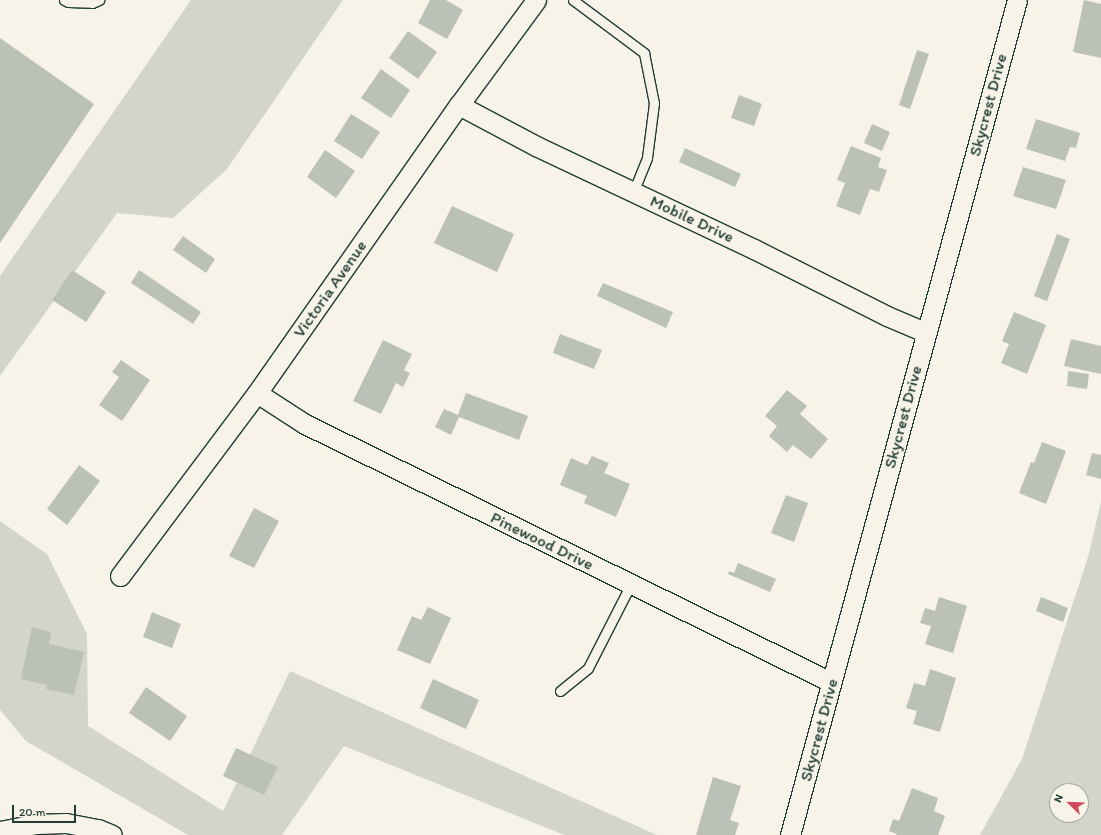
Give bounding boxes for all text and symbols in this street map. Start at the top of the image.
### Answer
street label: Skycrest Drive [965,52,1011,158]
street label: Mobile Drive [647,191,737,247]
street label: Victoria Avenue [289,236,371,342]
street label: Skycrest Drive [880,364,926,470]
street label: Pinewood Drive [487,507,597,575]
street label: Skycrest Drive [796,677,842,783]
north arrow [1049,783,1089,823]
text: N [1051,793,1066,804]
scale bar [14,797,78,823]
text: 20 m [19,805,46,819]

